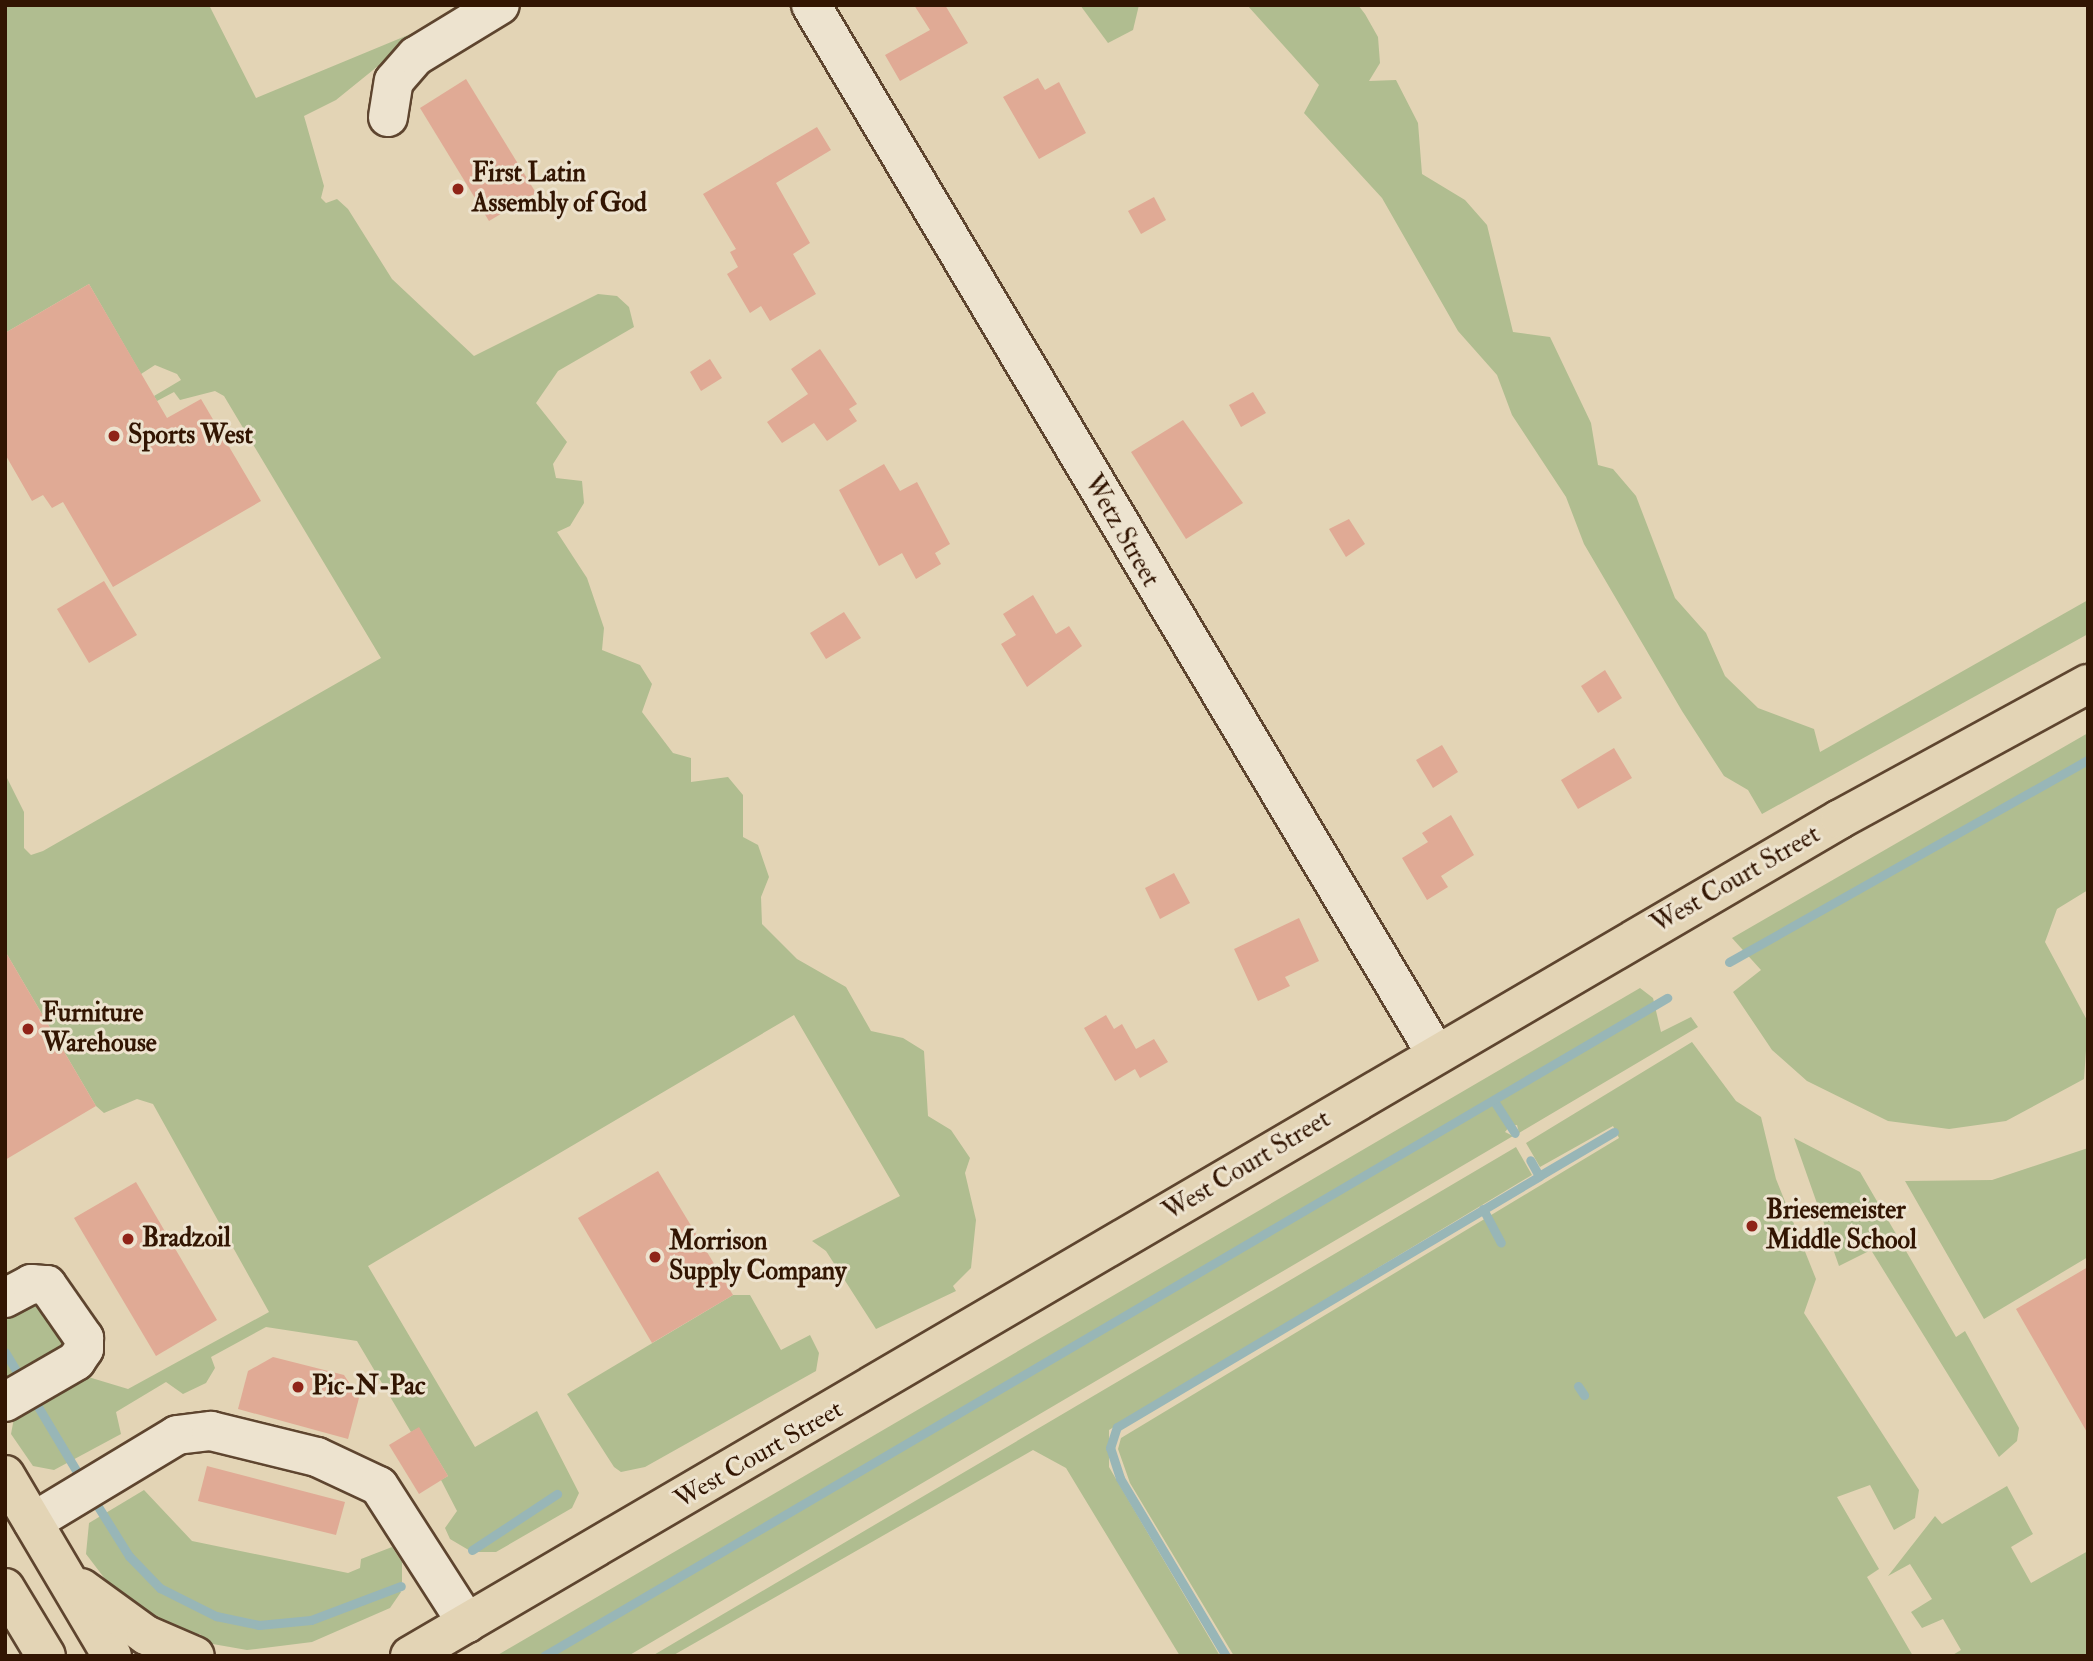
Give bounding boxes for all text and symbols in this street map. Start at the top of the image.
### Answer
place label: First Latin Assembly of God [472,158,647,220]
marker: First Latin Assembly of God [450,181,466,197]
place label: Sports West [128,420,253,452]
marker: Sports West [106,428,122,444]
street label: Wetz Street [1076,469,1166,593]
street label: West Court Street [1646,819,1826,941]
place label: Furniture Warehouse [42,998,157,1060]
marker: Furniture Warehouse [20,1021,36,1037]
street label: West Court Street [1158,1104,1336,1228]
place label: Briesemeister Middle School [1766,1195,1917,1256]
marker: Briesemeister Middle School [1744,1218,1760,1234]
place label: Bradzoil [142,1223,231,1255]
place label: Morrison Supply Company [669,1226,846,1288]
marker: Bradzoil [120,1231,136,1247]
marker: Morrison Supply Company [647,1249,663,1265]
place label: Pic-N-Pac [312,1371,425,1403]
marker: Pic-N-Pac [290,1379,306,1395]
street label: West Court Street [669,1394,849,1516]

